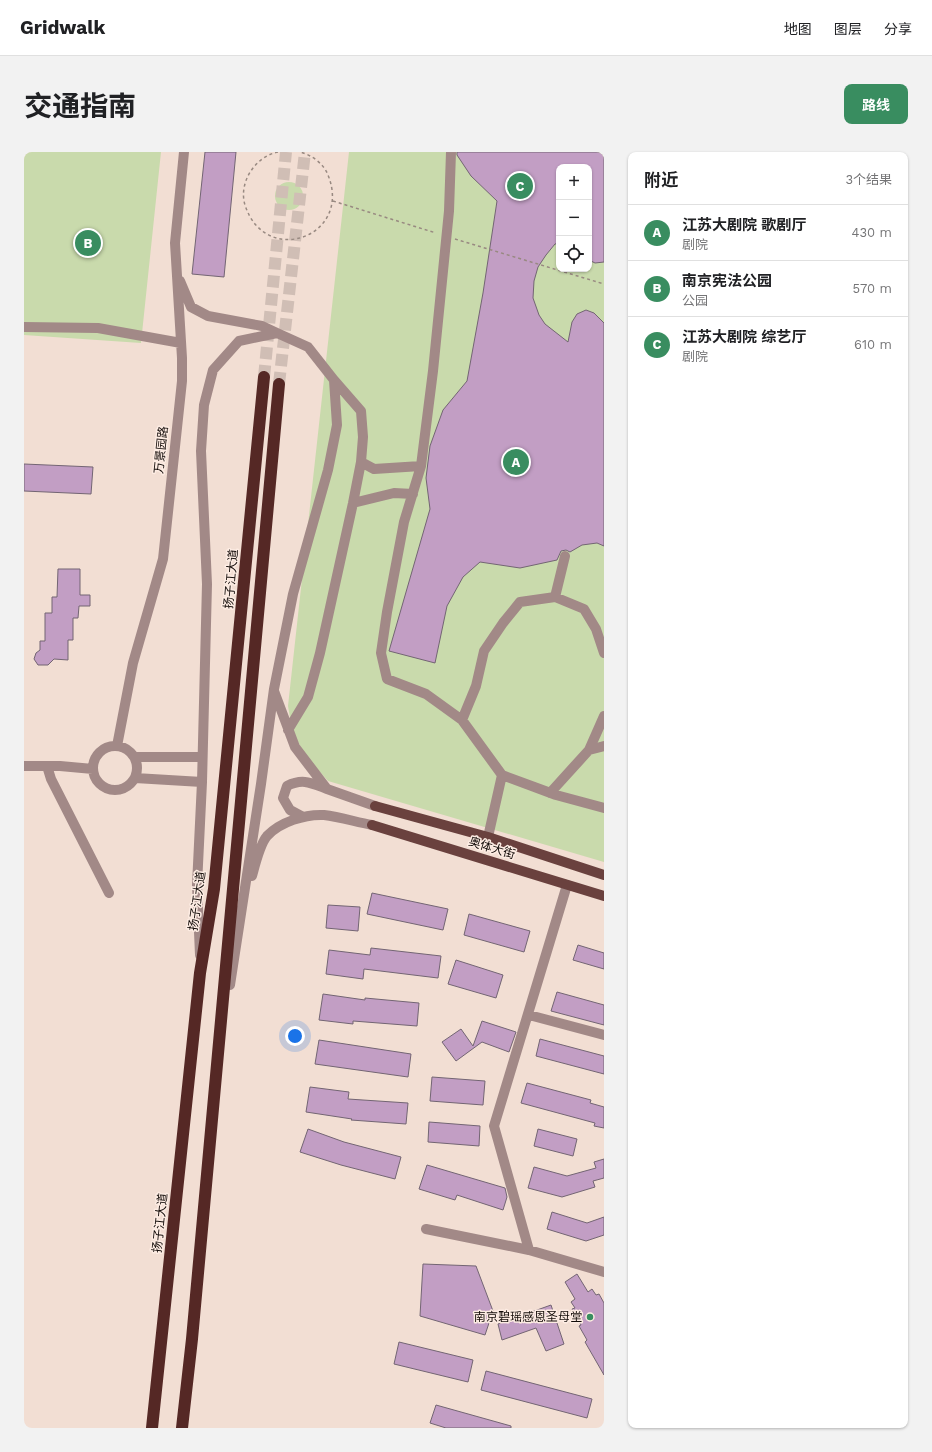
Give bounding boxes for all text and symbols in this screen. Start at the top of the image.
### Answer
text: Gridwalk [20,16,105,39]
text: 地图 [784,21,812,37]
text: 图层 [834,21,862,37]
text: 分享 [884,21,912,37]
button: 路线 [844,84,908,124]
text: 交通指南 [24,90,136,123]
map controls [556,164,592,272]
button: + [556,164,592,200]
text: 附近 [644,170,678,190]
pin: C [507,171,533,201]
text: 3个结果 [845,172,892,187]
button: − [556,200,592,236]
text: 江苏大剧院 歌剧厅 [682,216,806,234]
text: A [653,225,661,240]
text: 430 m [852,225,892,240]
pin: B [75,228,101,258]
button: locate [556,236,592,272]
text: 剧院 [682,237,708,252]
text: 南京宪法公园 [682,272,772,290]
text: B [653,281,661,296]
text: 570 m [852,281,892,296]
text: 公园 [682,293,708,308]
text: 江苏大剧院 综艺厅 [682,328,806,346]
text: C [653,337,661,352]
text: 610 m [854,337,892,352]
text: 剧院 [682,349,708,364]
street label: 万景园路 [152,425,170,475]
pin: A [503,447,529,477]
street label: 扬子江大道 [221,548,241,610]
street label: 奥体大街 [467,834,517,862]
street label: 扬子江大道 [186,870,208,932]
your location [285,1026,305,1046]
street label: 扬子江大道 [150,1192,170,1254]
place label: 南京碧瑶感恩圣母堂 [474,1310,582,1324]
marker: 南京碧瑶感恩圣母堂 [585,1312,595,1322]

